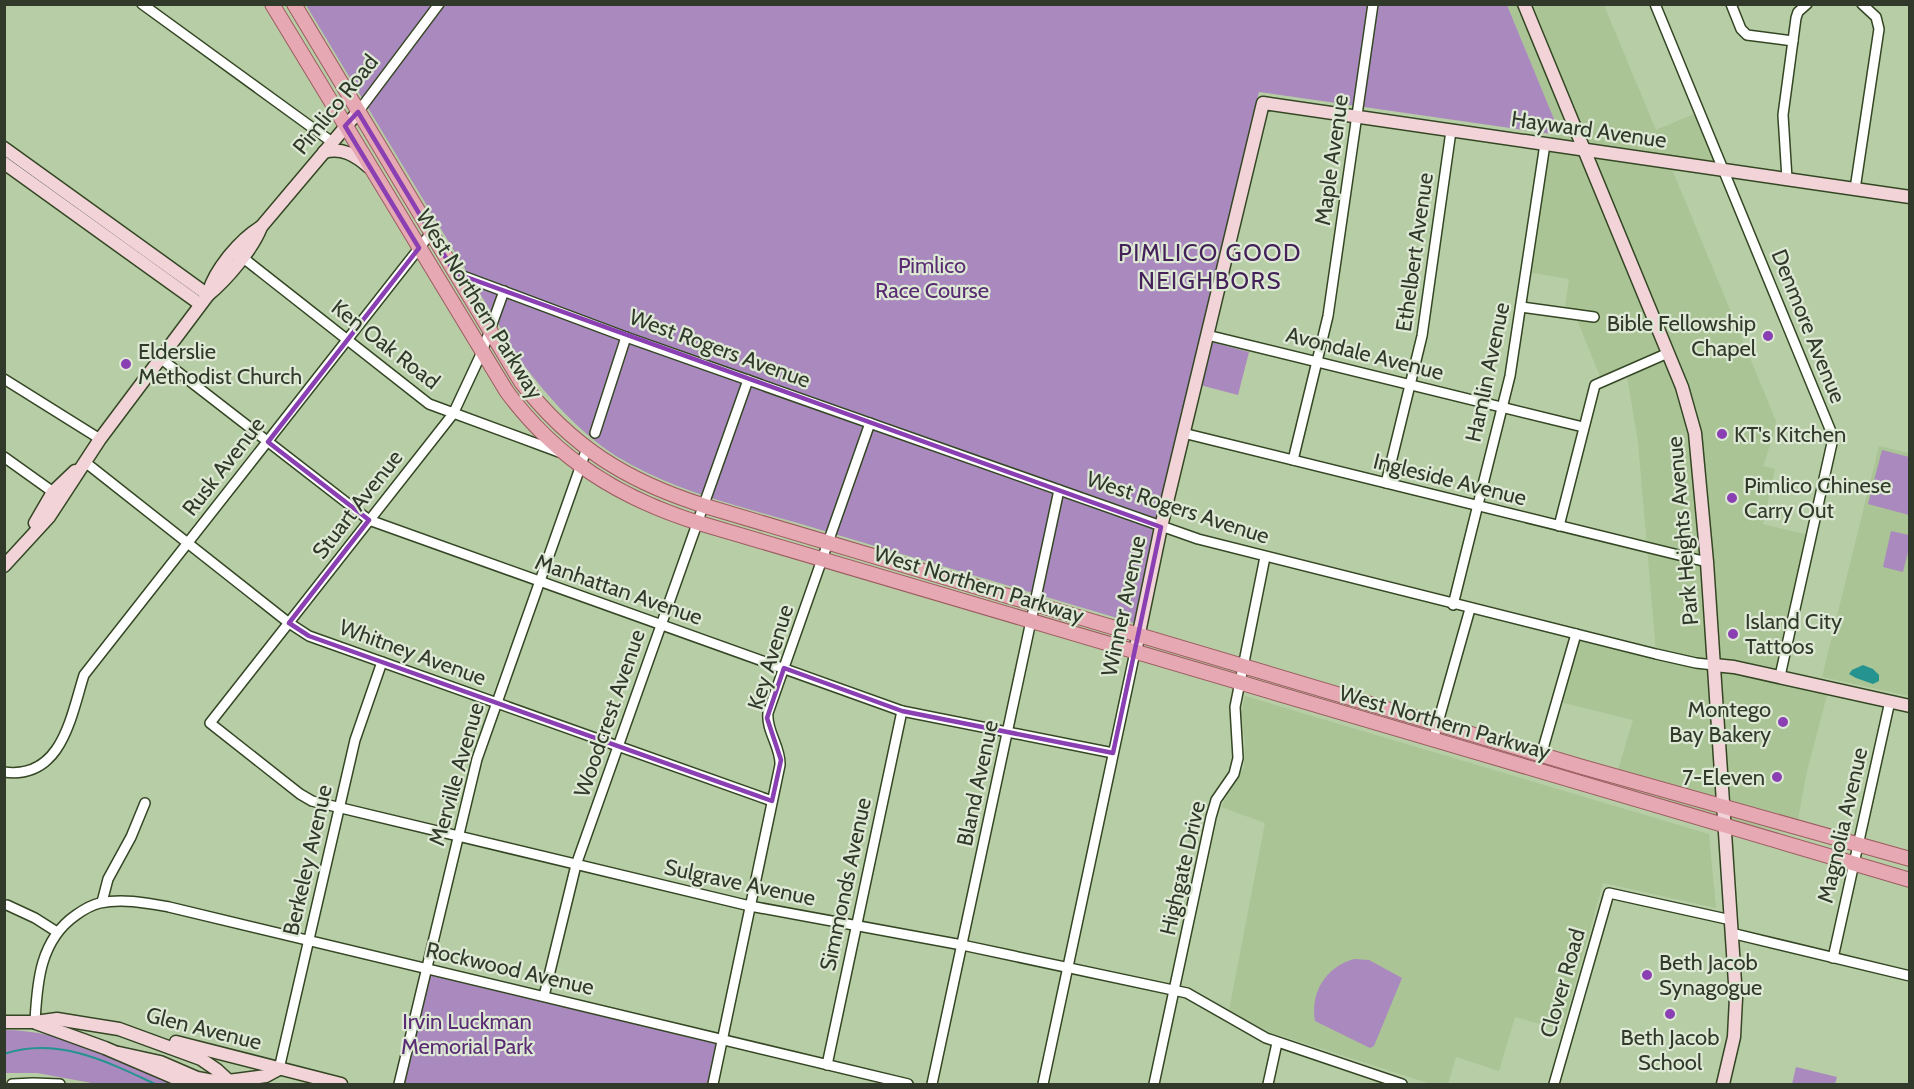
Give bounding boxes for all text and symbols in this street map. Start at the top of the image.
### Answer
street label: Pimlico Road [287,49,384,160]
street label: Maple Avenue [1309,93,1354,227]
street label: Hayward Avenue [1510,105,1668,154]
street label: Ethelbert Avenue [1390,171,1439,333]
street label: West Northern Parkway [410,204,549,404]
district label: PIMLICO GOOD NEIGHBORS [1118,238,1302,295]
street label: Denmore Avenue [1765,245,1852,407]
park label: Pimlico Race Course [875,252,989,304]
street label: Ken Oak Road [326,294,445,395]
street label: Hamlin Avenue [1460,300,1515,444]
street label: West Rogers Avenue [626,303,814,394]
place label: Bible Fellowship Chapel [1607,310,1757,362]
street label: Avondale Avenue [1283,321,1447,386]
marker: Bible Fellowship Chapel [1761,329,1775,343]
place label: Elderslie Methodist Church [138,338,302,390]
marker: Elderslie Methodist Church [119,357,133,371]
street label: Rusk Avenue [176,411,270,521]
place label: KT's Kitchen [1734,421,1846,448]
marker: KT's Kitchen [1715,427,1729,441]
street label: Park Heights Avenue [1661,435,1704,627]
street label: Stuart Avenue [306,444,408,564]
street label: Ingleside Avenue [1370,447,1529,512]
street label: West Rogers Avenue [1083,465,1273,550]
place label: Pimlico Chinese Carry Out [1744,472,1891,524]
marker: Pimlico Chinese Carry Out [1725,491,1739,505]
street label: Winner Avenue [1095,533,1152,679]
street label: West Northern Parkway [870,540,1087,629]
street label: Manhattan Avenue [532,548,706,631]
street label: Key Avenue [742,601,799,713]
place label: Island City Tattoos [1745,608,1842,660]
street label: Whitney Avenue [336,613,490,692]
street label: Woodcrest Avenue [568,626,651,801]
marker: Island City Tattoos [1726,627,1740,641]
street label: West Northern Parkway [1336,679,1554,766]
place label: Montego Bay Bakery [1669,696,1771,748]
street label: Merville Avenue [423,699,490,849]
marker: Montego Bay Bakery [1776,715,1790,729]
street label: Bland Avenue [951,718,1004,849]
street label: Magnolia Avenue [1811,745,1874,906]
place label: 7-Eleven [1682,764,1765,791]
marker: 7-Eleven [1770,770,1784,784]
street label: Berkeley Avenue [277,782,338,938]
street label: Simmonds Avenue [814,795,877,973]
street label: Highgate Drive [1154,798,1211,938]
street label: Sulgrave Avenue [662,853,818,912]
street label: Clover Road [1534,926,1591,1041]
street label: Rockwood Avenue [423,936,597,1001]
place label: Beth Jacob Synagogue [1659,949,1762,1001]
marker: Beth Jacob Synagogue [1640,968,1654,982]
street label: Glen Avenue [143,1001,264,1056]
marker: Beth Jacob School [1663,1007,1677,1021]
park label: Irvin Luckman Memorial Park [401,1008,533,1060]
place label: Beth Jacob School [1621,1024,1719,1076]

